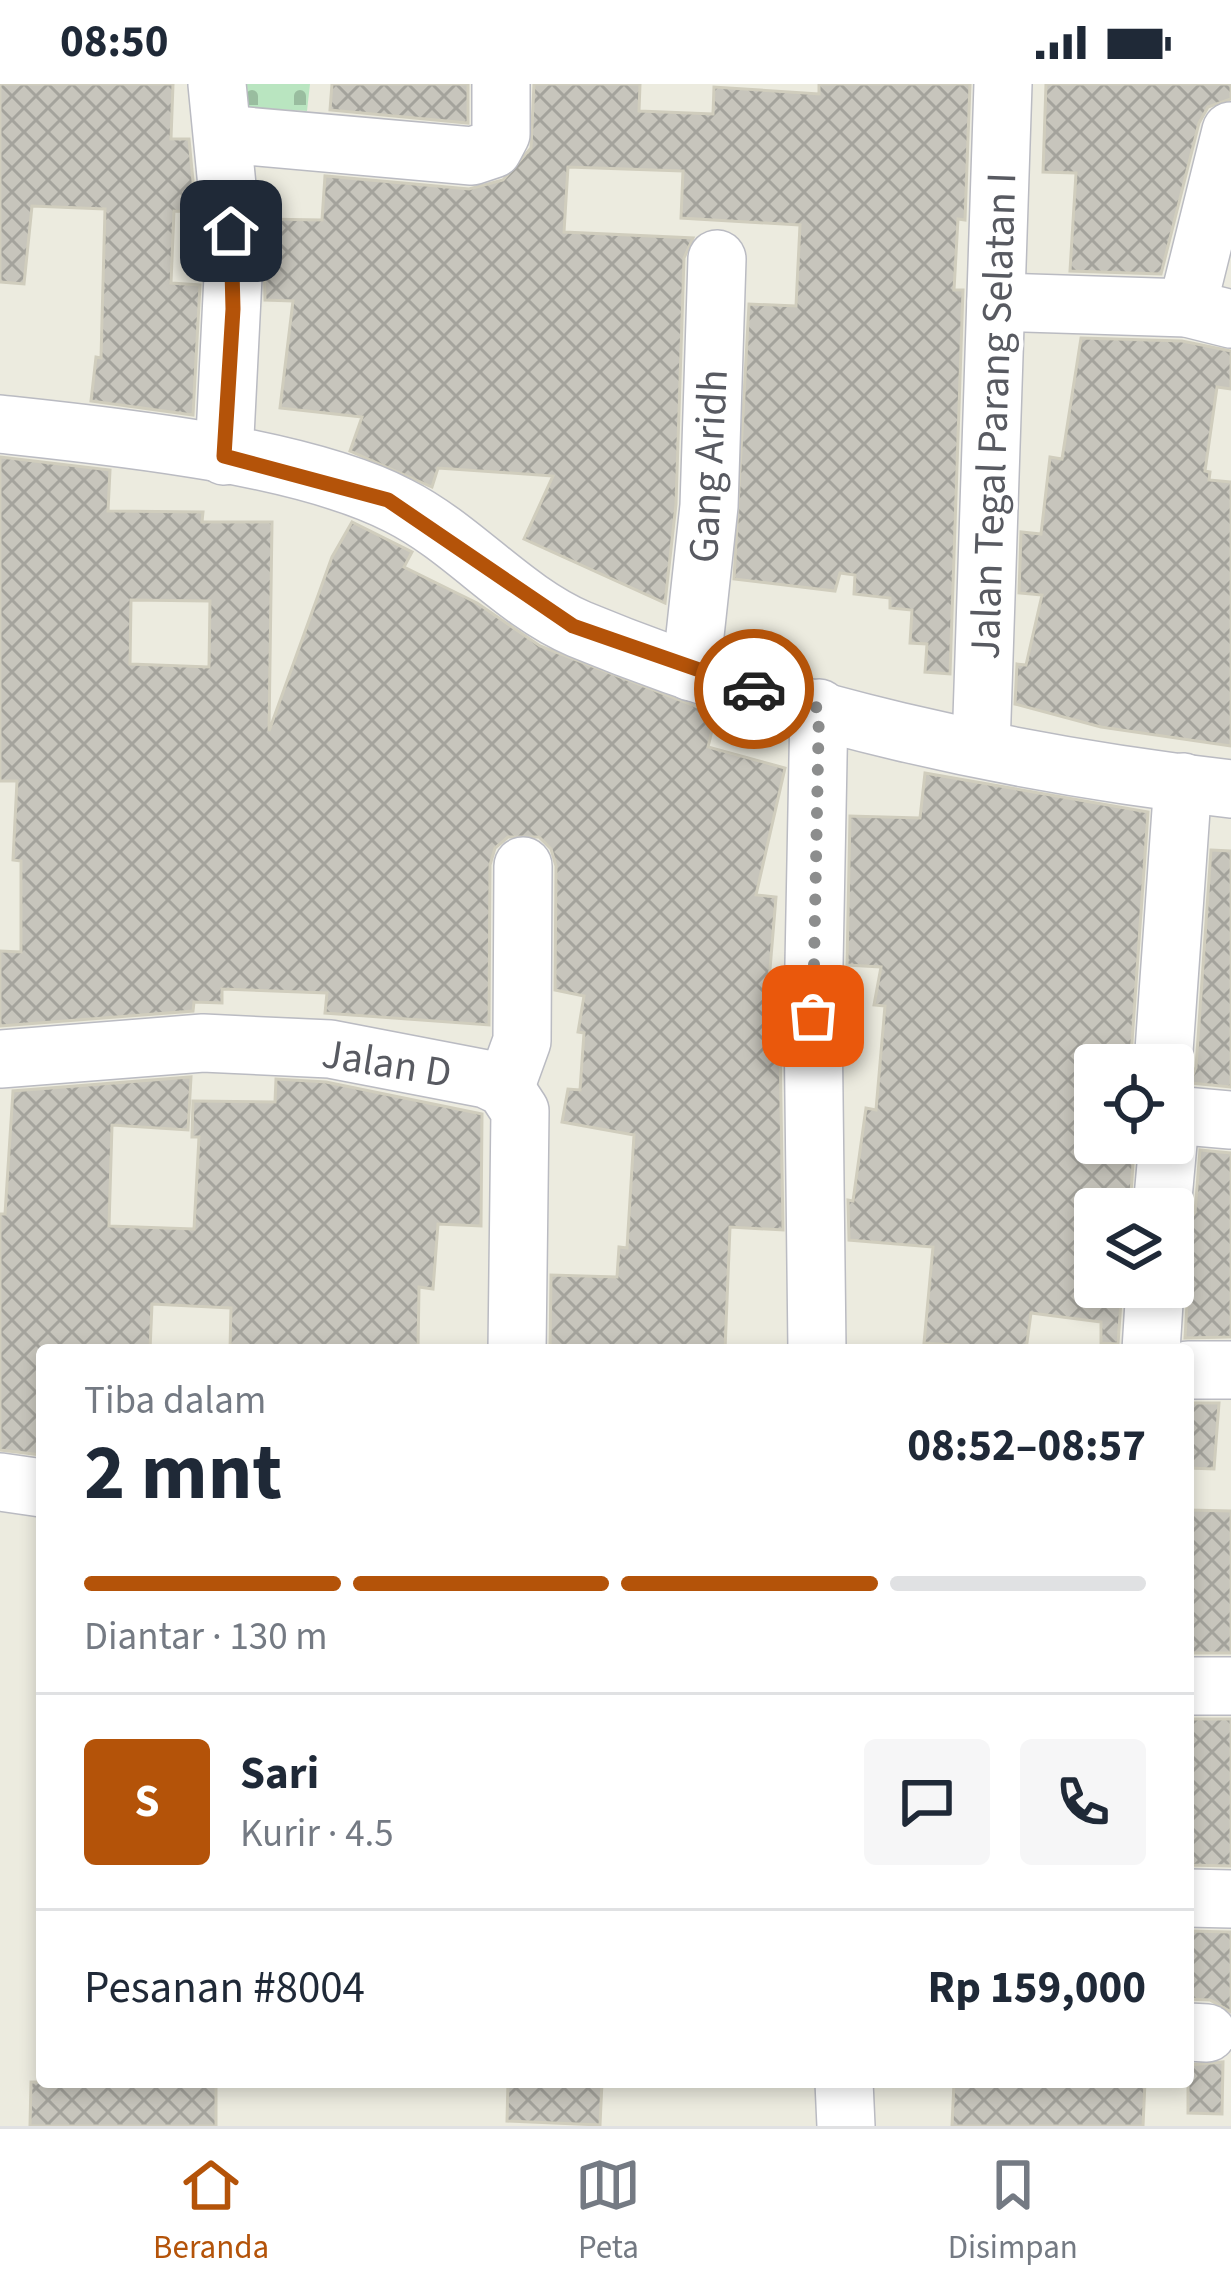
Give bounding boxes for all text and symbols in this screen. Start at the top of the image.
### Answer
text: 08:50 [60,10,169,74]
street label: Jalan Tegal Parang Selatan I [956,171,1032,661]
pin [180,180,282,282]
icon: home [198,198,264,264]
street label: Gang Aridh [674,368,744,564]
courier [694,629,814,749]
icon: car [721,656,787,722]
pin [762,965,864,1067]
icon: bag [780,983,846,1049]
street label: Jalan D [318,1024,456,1104]
map controls [1074,1044,1194,1308]
button: locate [1074,1044,1194,1164]
button: layers [1074,1188,1194,1308]
text: Tiba dalam [84,1373,266,1429]
text: 08:52–08:57 [907,1414,1146,1478]
text: 2 mnt [84,1418,282,1529]
text: Diantar · 130 m [84,1609,328,1665]
button: chat [864,1739,990,1865]
button: phone [1020,1739,1146,1865]
text: Sari [240,1742,319,1806]
text: S [134,1770,160,1834]
text: Kurir · 4.5 [240,1806,394,1862]
text: Pesanan #8004 [84,1956,365,2020]
text: Rp 159,000 [928,1956,1146,2020]
tab: Beranda [153,2152,269,2271]
tab: Peta [575,2152,641,2271]
tab: Disimpan [948,2152,1078,2271]

